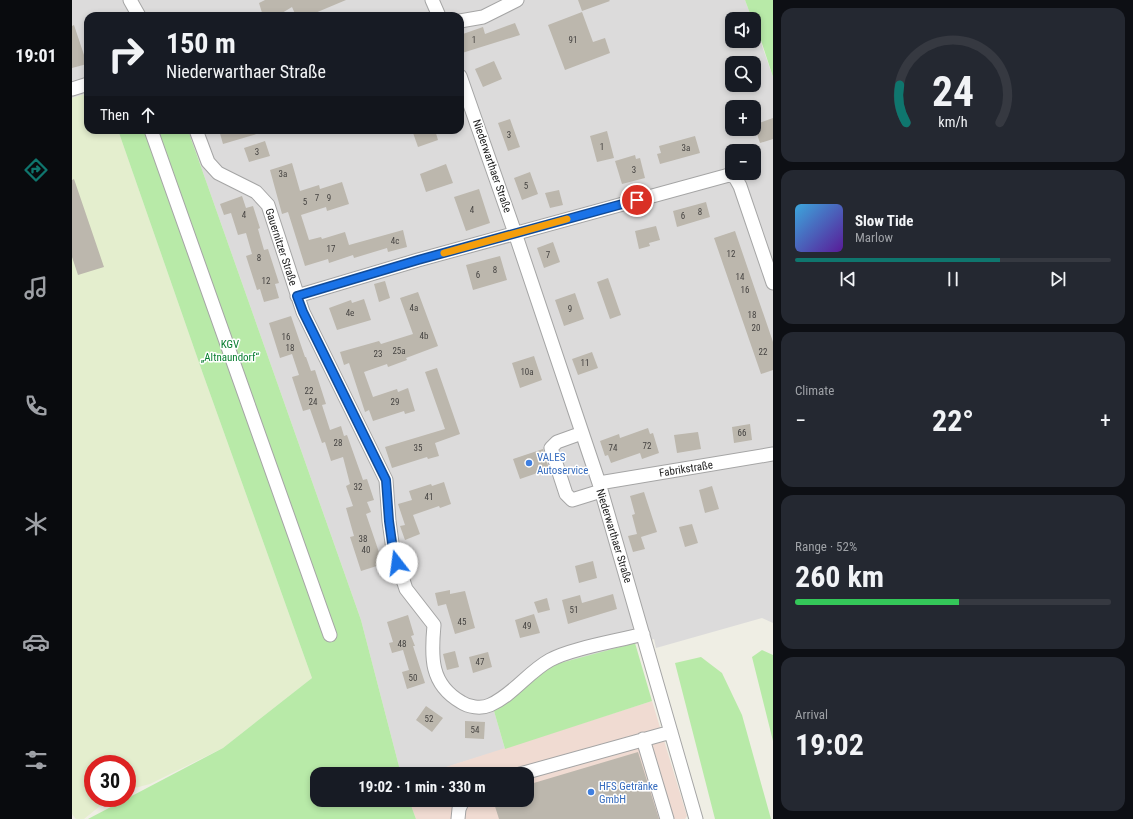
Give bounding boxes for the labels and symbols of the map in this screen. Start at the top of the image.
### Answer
house number: 1 [472,35,476,45]
house number: 91 [569,35,577,45]
street label: Niederwarthaer Straße [470,118,514,214]
house number: 3 [507,130,511,140]
house number: 1 [600,142,604,152]
house number: 3a [682,143,690,153]
house number: 3 [255,147,259,157]
house number: 3 [632,165,636,175]
house number: 3a [279,169,287,179]
house number: 5 [524,181,529,191]
pin [620,183,654,217]
house number: 7 [315,193,320,203]
house number: 9 [327,193,331,203]
house number: 5 [303,197,308,207]
house number: 4 [470,205,475,215]
street label: Gauernitzer Straße [262,207,300,287]
house number: 8 [698,207,702,217]
house number: 4 [242,210,247,220]
house number: 6 [681,211,685,221]
house number: 4c [391,236,399,246]
house number: 17 [327,244,336,254]
house number: 12 [727,249,736,259]
house number: 7 [546,250,551,260]
house number: 8 [257,253,261,263]
house number: 8 [493,265,497,275]
house number: 6 [476,270,480,280]
house number: 14 [736,272,745,282]
house number: 12 [262,276,271,286]
house number: 16 [741,285,749,295]
house number: 4a [410,303,418,313]
house number: 9 [568,304,572,314]
house number: 4e [346,308,354,318]
house number: 18 [748,310,756,320]
house number: 20 [752,323,760,333]
house number: 4b [420,331,429,341]
house number: 16 [282,332,290,342]
park label: KGV „Altnaundorf“ [201,338,260,364]
house number: 18 [286,343,294,353]
house number: 25a [392,346,406,356]
house number: 22 [759,347,768,357]
house number: 23 [374,349,382,359]
house number: 11 [581,358,589,368]
house number: 10a [520,367,534,377]
house number: 22 [305,386,314,396]
house number: 24 [309,397,318,407]
house number: 29 [391,397,399,407]
house number: 66 [738,428,746,438]
house number: 28 [334,438,342,448]
house number: 72 [643,441,652,451]
house number: 35 [414,443,423,453]
house number: 74 [609,443,618,453]
place label: VALES Autoservice [537,451,588,477]
marker: VALES Autoservice [524,458,534,468]
street label: Fabrikstraße [658,458,714,480]
house number: 32 [354,482,363,492]
street label: Niederwarthaer Straße [593,487,635,585]
house number: 41 [425,492,433,502]
house number: 38 [359,534,367,544]
position arrow [376,542,418,584]
house number: 40 [362,545,370,555]
house number: 51 [570,605,578,615]
house number: 45 [458,617,467,627]
house number: 49 [523,621,531,631]
house number: 48 [398,639,406,649]
house number: 47 [476,657,485,667]
house number: 50 [409,673,417,683]
house number: 52 [425,714,434,724]
house number: 54 [471,725,480,735]
speed limit sign: 30 [84,755,136,807]
place label: HFS Getränke GmbH [599,780,658,806]
marker: HFS Getränke GmbH [586,787,596,797]

